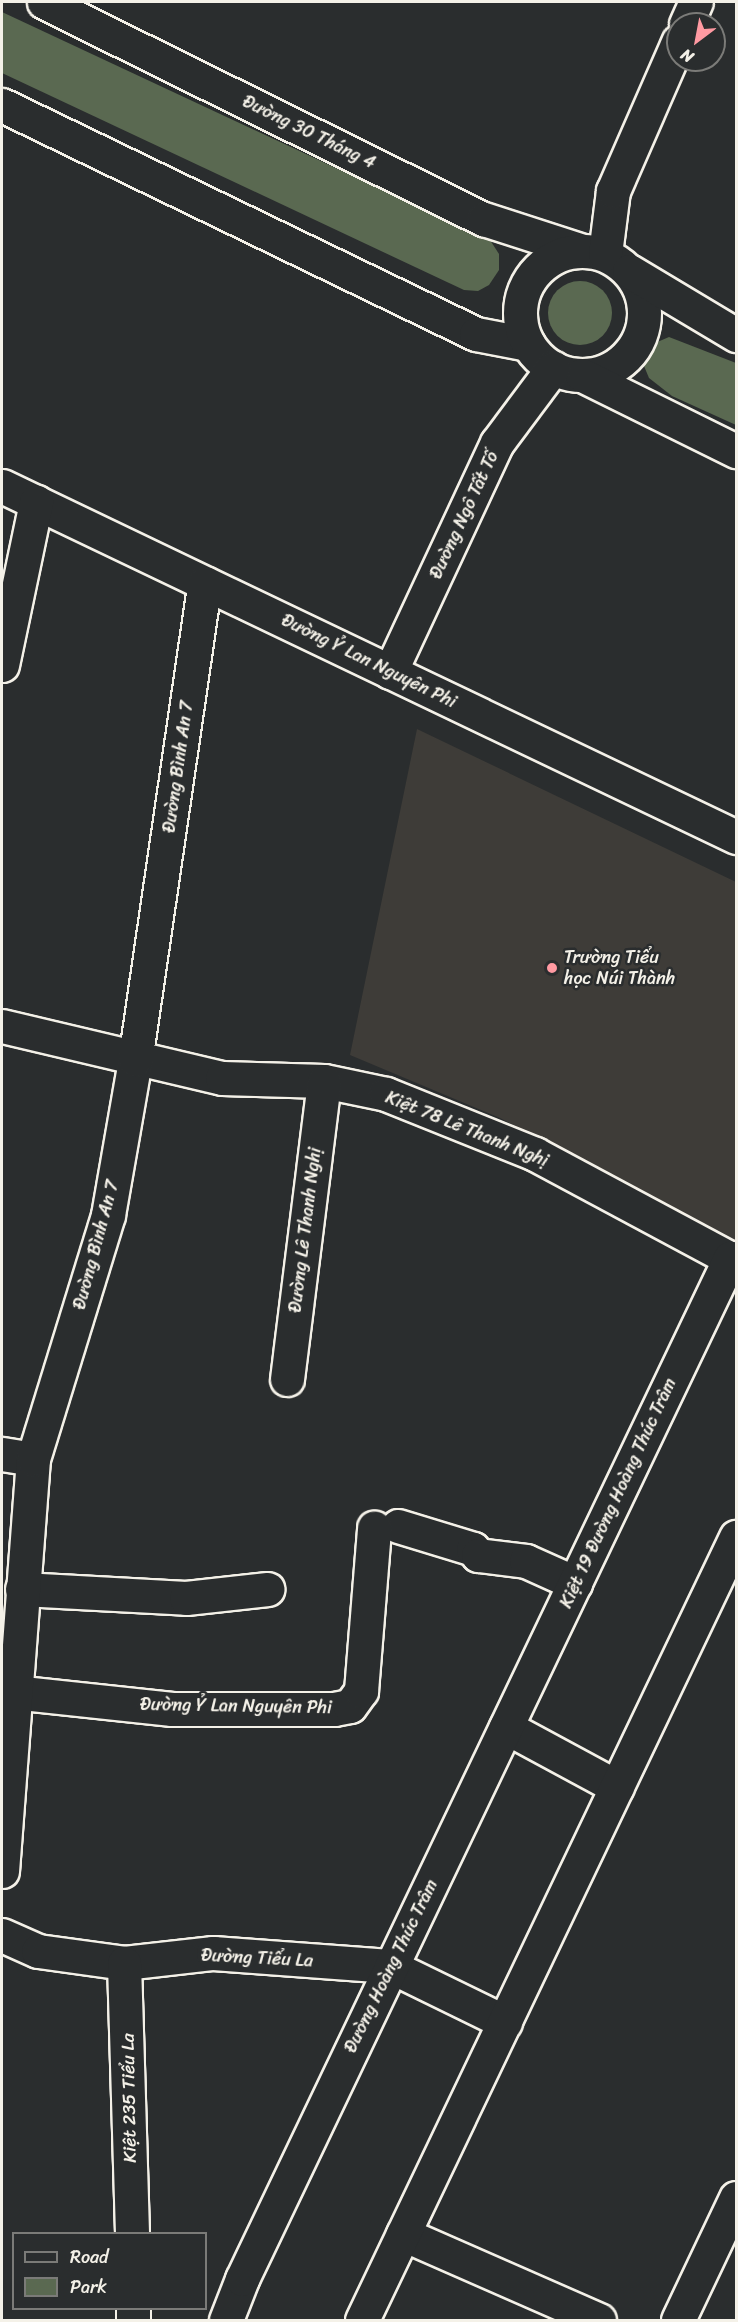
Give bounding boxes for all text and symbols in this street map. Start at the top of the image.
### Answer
north arrow [666,12,726,72]
text: N [675,41,700,71]
street label: Đường 30 Tháng 4 [239,90,379,174]
street label: Đường Ngô Tất Tố [425,447,503,583]
street label: Đường Ỷ Lan Nguyên Phi [278,609,460,713]
street label: Đường Bình An 7 [158,700,198,834]
place label: Trường Tiểu học Núi Thành [564,947,676,990]
marker: Trường Tiểu học Núi Thành [545,961,559,975]
street label: Kiệt 78 Lê Thanh Nghị [382,1086,552,1172]
street label: Đường Lê Thanh Nghị [284,1146,326,1314]
street label: Đường Bình An 7 [68,1178,124,1312]
street label: Kiệt 19 Đường Hoàng Thúc Trâm [555,1374,681,1612]
street label: Đường Ỷ Lan Nguyên Phi [140,1694,332,1718]
street label: Đường Hoàng Thúc Trâm [339,1875,443,2057]
street label: Đường Tiểu La [201,1944,313,1972]
street label: Kiệt 235 Tiểu La [117,2033,141,2163]
legend [12,2232,207,2310]
text: Road [70,2241,109,2273]
text: Park [70,2271,107,2303]

